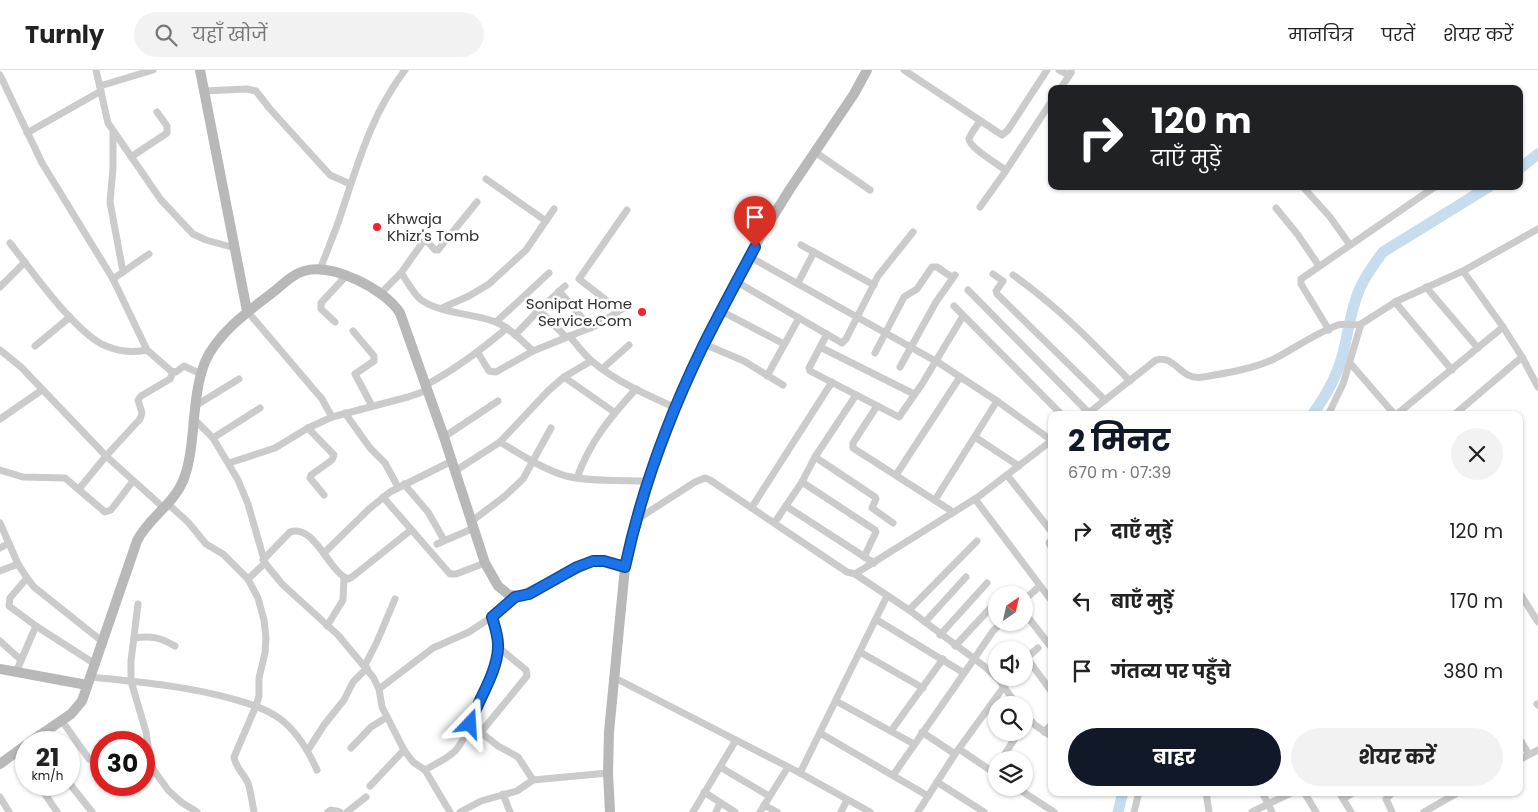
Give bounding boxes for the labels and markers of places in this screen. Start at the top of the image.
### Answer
pin [734,196,776,247]
place label: Khwaja Khizr's Tomb [387,208,479,246]
marker: Khwaja Khizr's Tomb [371,221,383,233]
place label: Sonipat Home Service.Com [526,293,632,331]
marker: Sonipat Home Service.Com [636,306,648,318]

